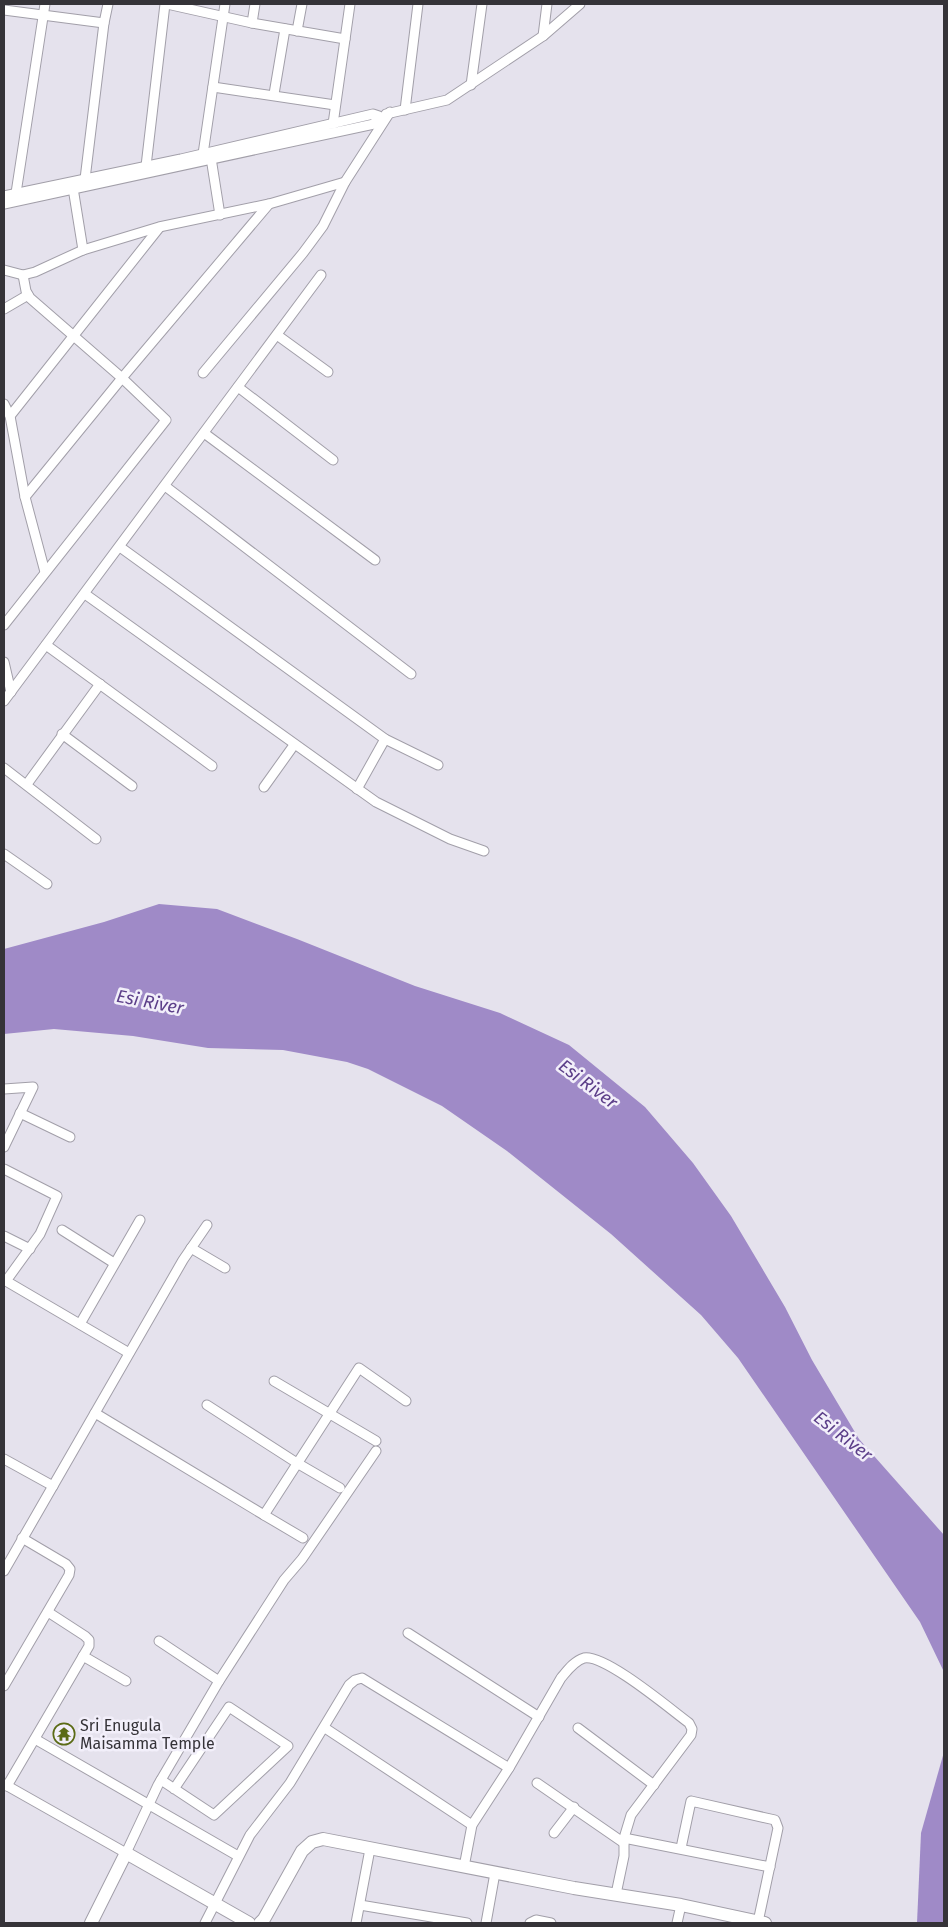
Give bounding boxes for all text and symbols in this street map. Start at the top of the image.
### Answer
water label: Esi River [114,985,187,1020]
water label: Esi River [554,1055,623,1114]
water label: Esi River [809,1406,877,1466]
place label: Sri Enugula Maisamma Temple [80,1716,215,1753]
temple icon: Sri Enugula Maisamma Temple [52,1722,76,1746]

